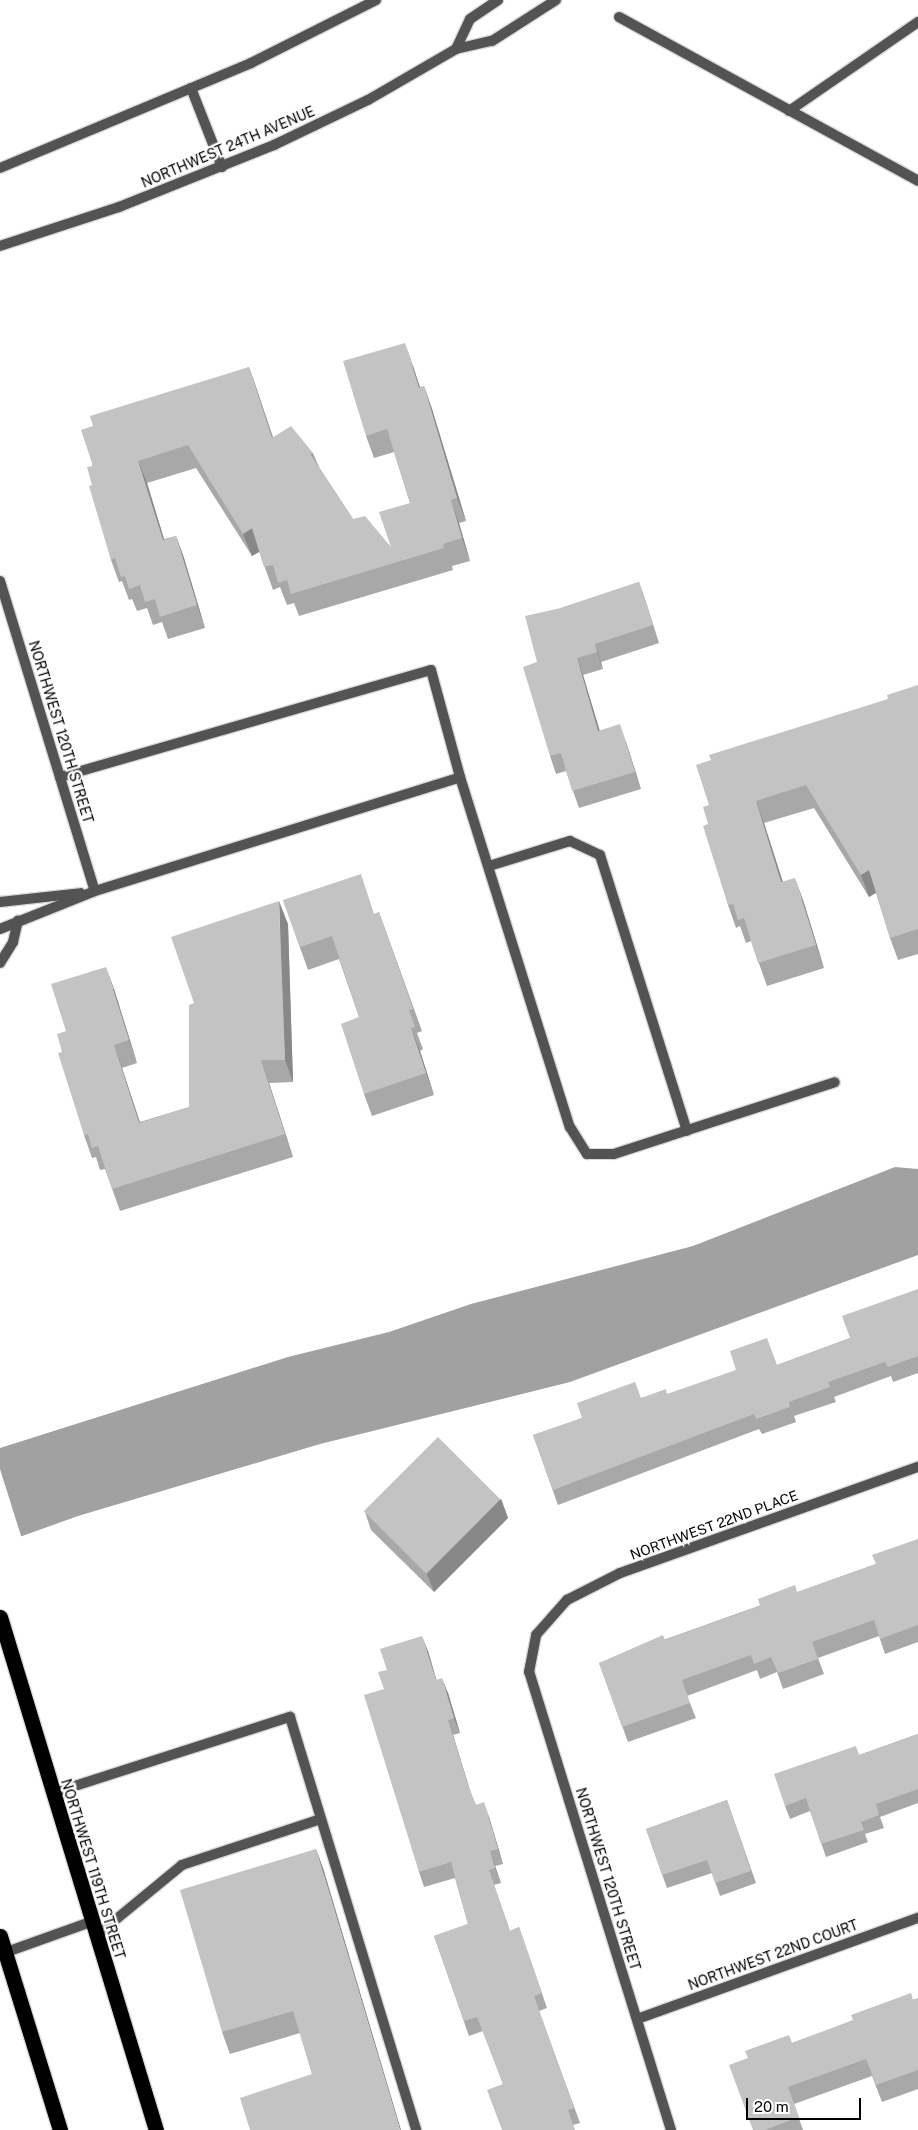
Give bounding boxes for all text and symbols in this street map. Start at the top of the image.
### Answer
street label: NORTHWEST 24TH AVENUE [139,103,317,191]
street label: NORTHWEST 120TH STREET [25,639,97,825]
street label: NORTHWEST 22ND PLACE [628,1487,800,1563]
street label: NORTHWEST 119TH STREET [58,1777,128,1961]
street label: NORTHWEST 120TH STREET [572,1786,644,1972]
street label: NORTHWEST 22ND COURT [686,1916,860,1994]
scale bar [748,2088,863,2120]
text: 20 m [754,2098,789,2115]

